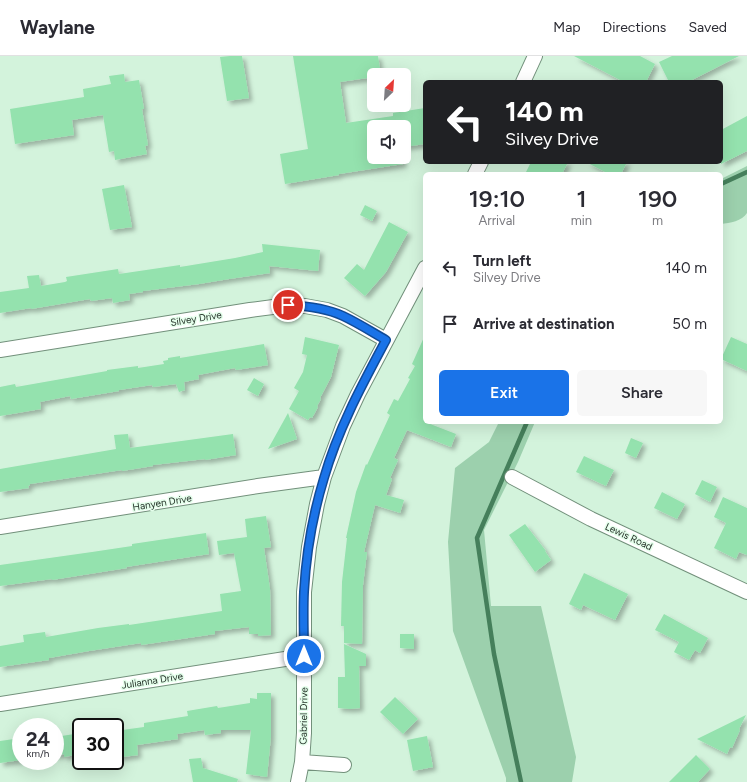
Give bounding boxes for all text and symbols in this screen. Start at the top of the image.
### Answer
text: Waylane [20,16,95,39]
text: Map [553,19,581,36]
text: Directions [603,19,666,36]
text: Saved [688,19,727,36]
north arrow [367,68,411,112]
map controls [367,68,411,164]
text: 140 m [505,94,584,128]
icon: left [439,96,491,148]
button: sound [367,120,411,164]
text: Silvey Drive [505,128,598,150]
text: 19:10 [469,184,525,213]
text: 1 [576,184,586,213]
text: 190 [638,184,677,213]
text: Arrival [479,213,515,228]
text: min [571,213,592,228]
text: m [652,213,663,228]
text: Turn left [473,252,531,270]
icon: left [439,257,461,279]
text: 140 m [665,259,707,277]
text: Silvey Drive [473,270,541,285]
pin [271,288,305,322]
icon: arrive [277,294,299,316]
street label: Silvey Drive [169,308,223,329]
icon: arrive [439,313,461,335]
text: Arrive at destination [473,315,614,333]
text: 50 m [672,315,707,333]
button: Exit [439,370,569,416]
button: Share [577,370,707,416]
street label: Hanyen Drive [131,491,193,514]
street label: Lewis Road [603,520,655,553]
position arrow [283,635,325,677]
street label: Julianna Drive [120,669,184,692]
street label: Gabriel Drive [296,687,311,745]
speed limit sign: 30 [72,718,124,770]
text: 24 [26,727,50,751]
text: km/h [27,747,49,760]

